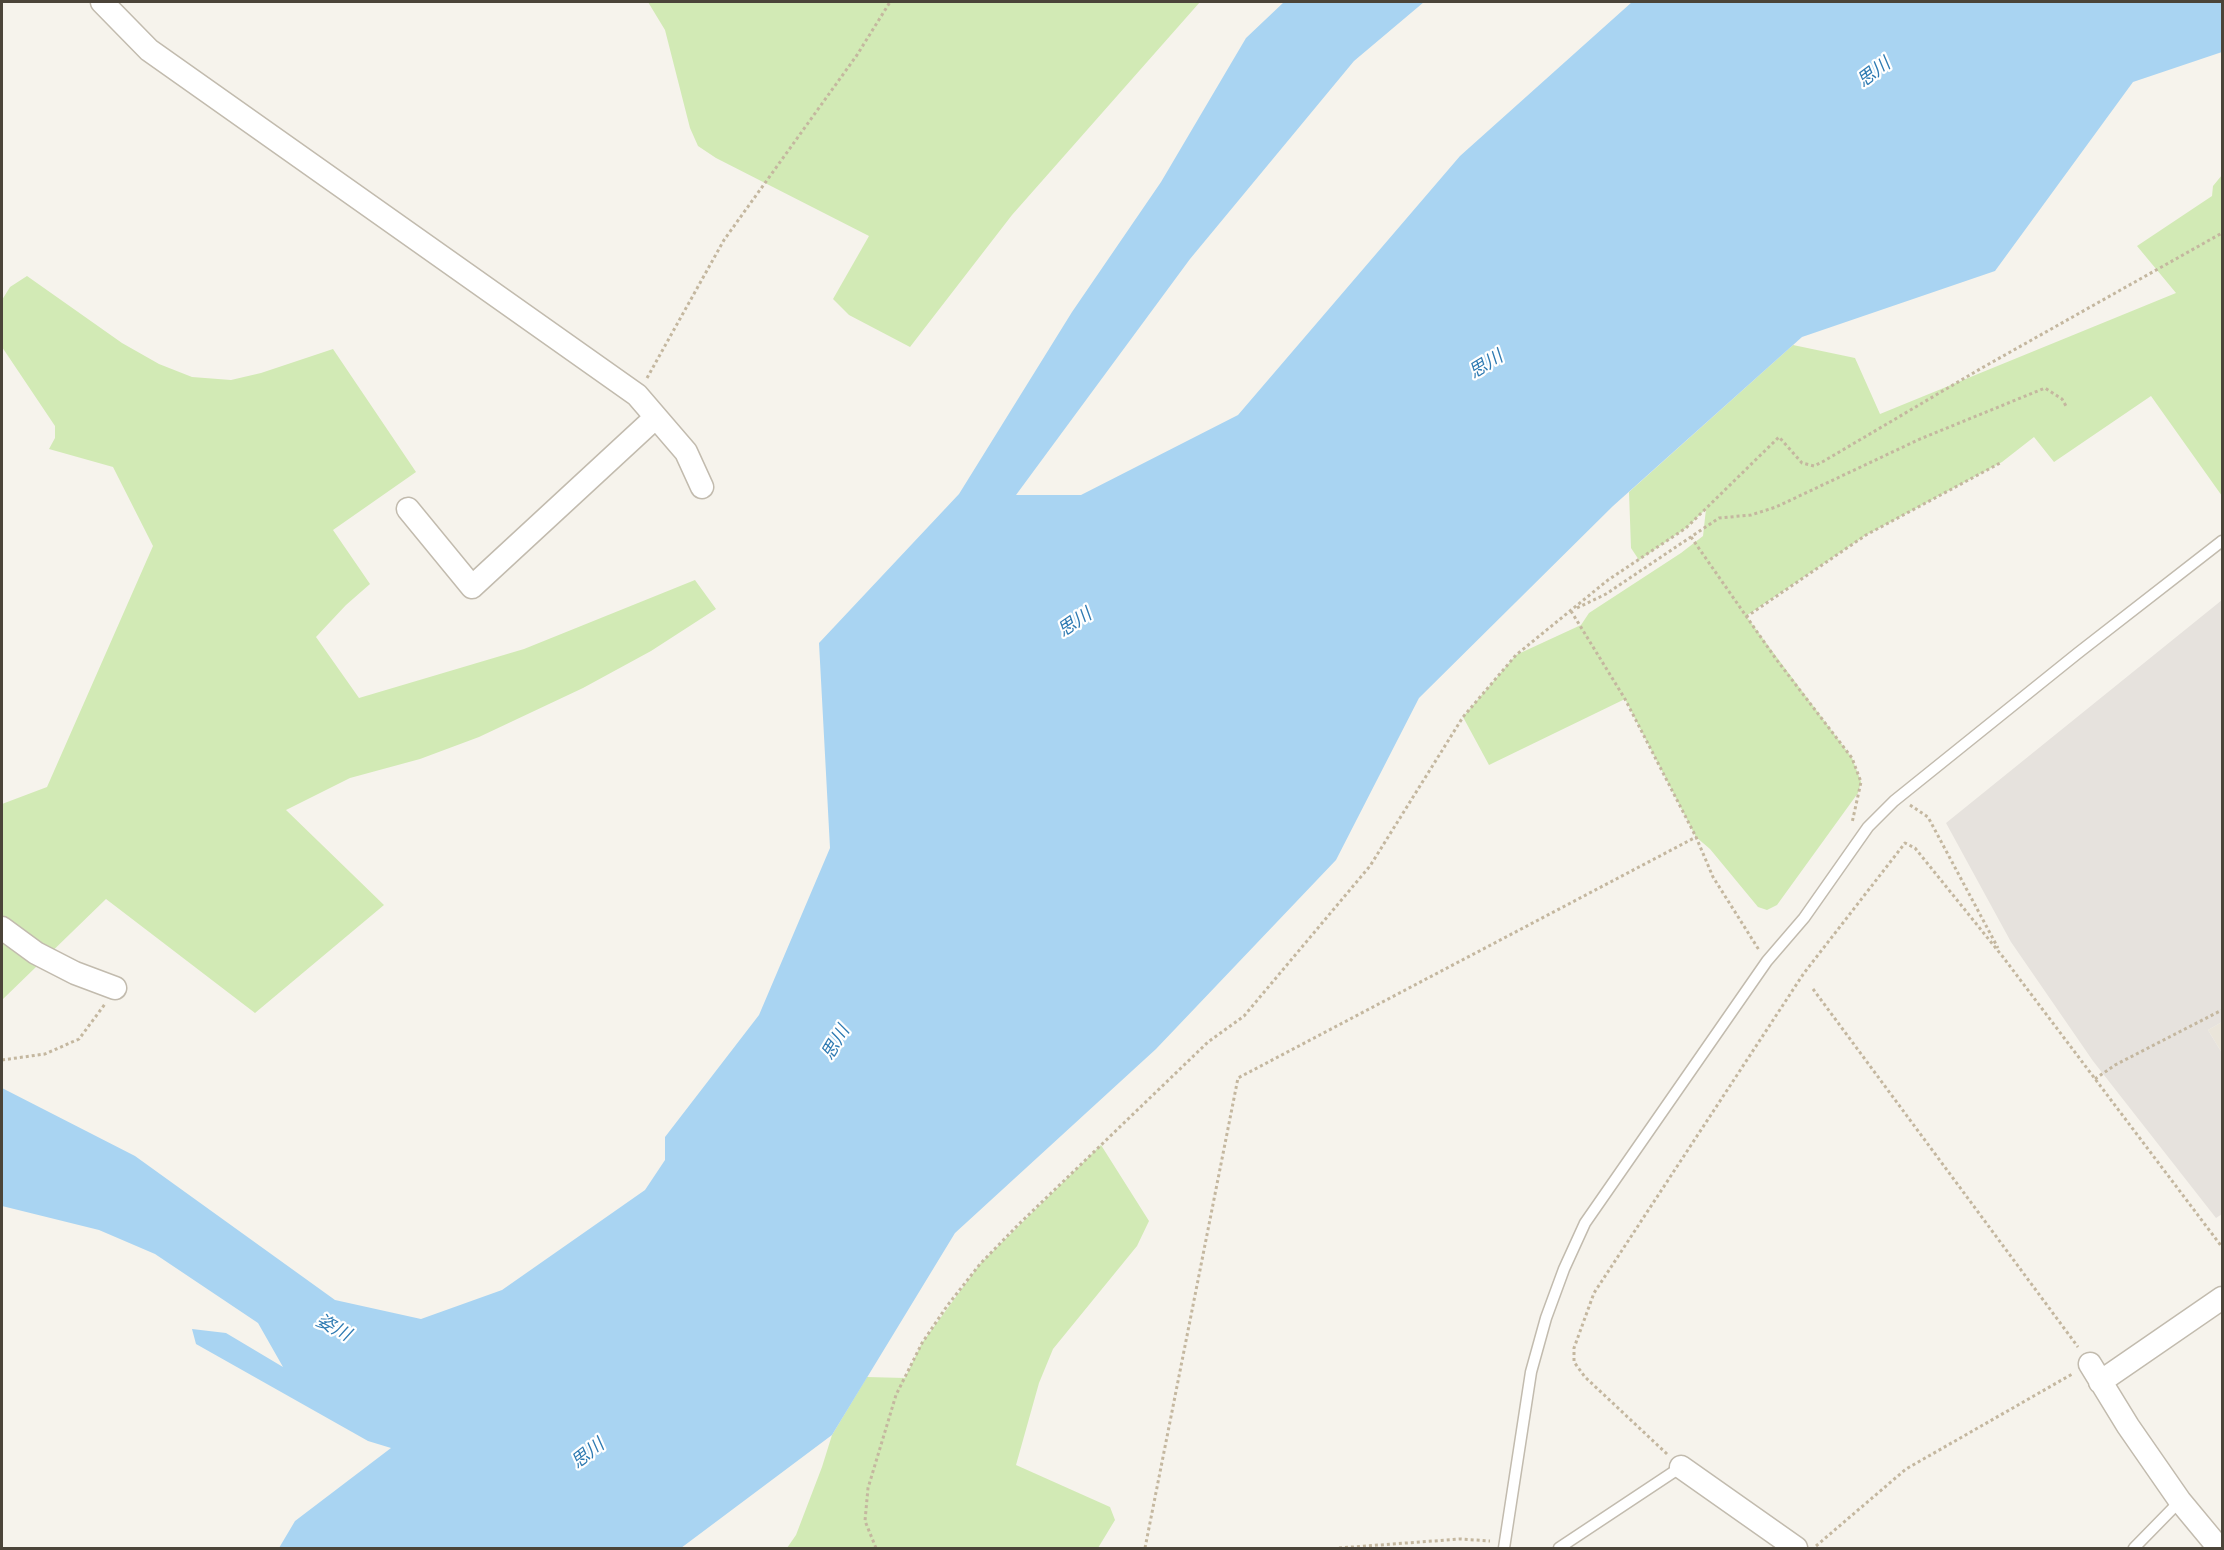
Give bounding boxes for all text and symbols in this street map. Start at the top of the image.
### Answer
water label: 思川 [1853,54,1895,92]
water label: 思川 [1465,346,1507,384]
water label: 思川 [1054,604,1096,642]
water label: 思川 [817,1022,855,1064]
water label: 姿川 [312,1310,354,1346]
water label: 思川 [567,1434,609,1474]

